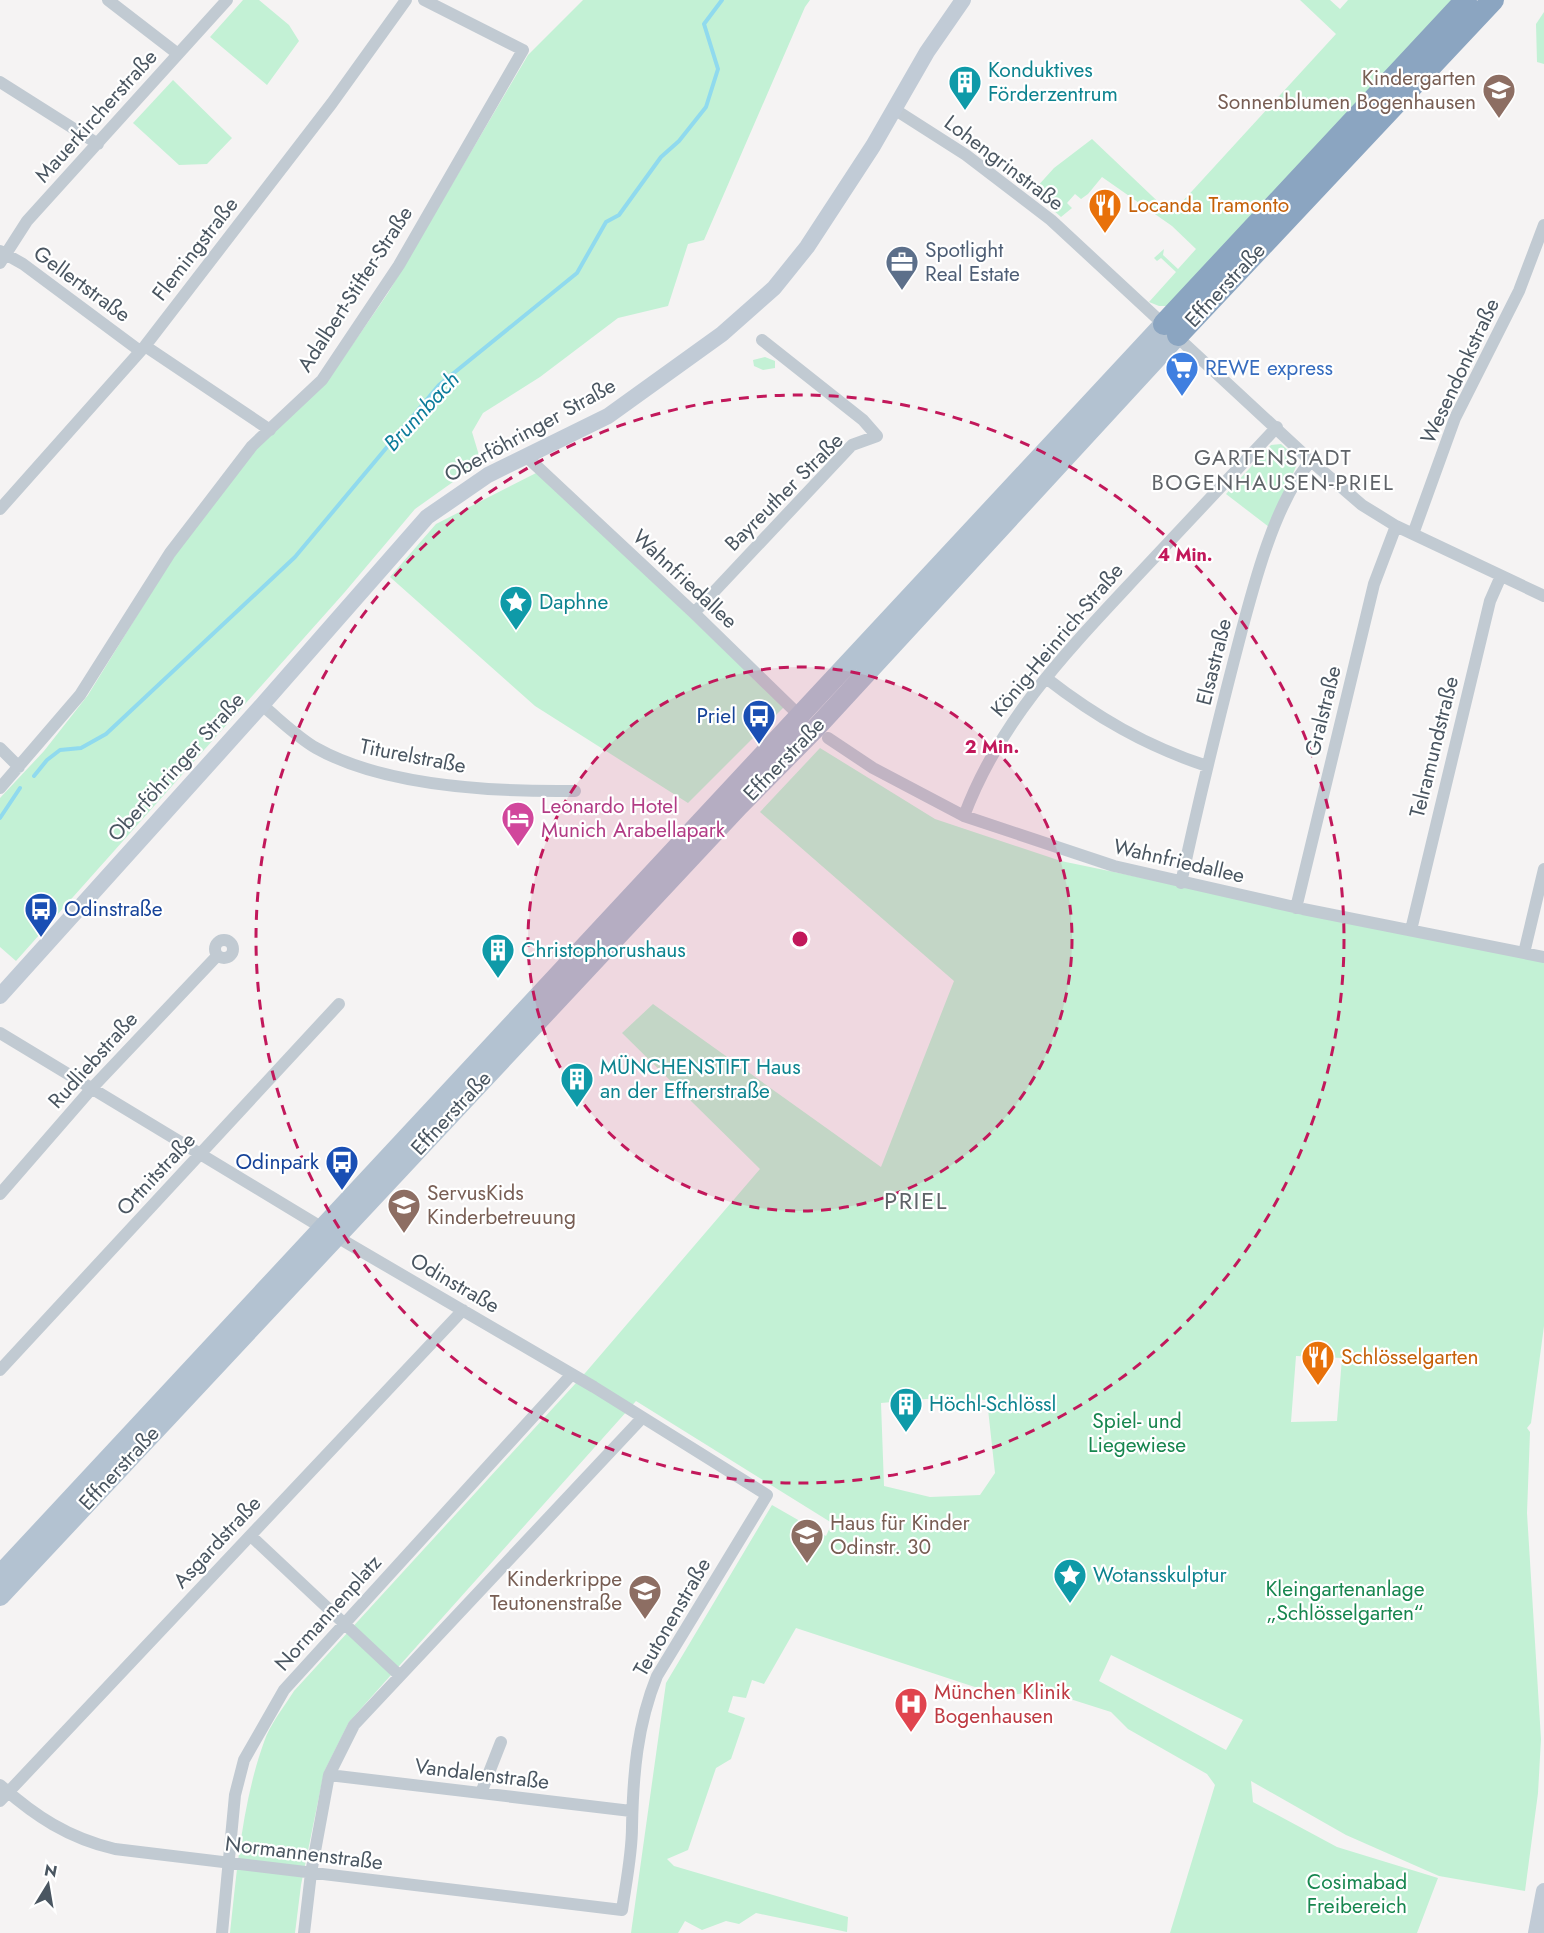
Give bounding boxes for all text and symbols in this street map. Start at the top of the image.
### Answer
street label: Mauerkircherstraße [28,43,164,189]
place label: Konduktives Förderzentrum [988,55,1118,109]
place label: Kindergarten Sonnenblumen Bogenhausen [1217,63,1476,117]
building icon: Konduktives Förderzentrum [947,64,983,111]
school or university icon: Kindergarten Sonnenblumen Bogenhausen [1481,72,1517,119]
street label: Lohengrinstraße [938,108,1070,218]
restaurant icon: Locanda Tramonto [1087,187,1123,234]
place label: Locanda Tramonto [1128,190,1289,220]
street label: Flemingstraße [145,191,245,307]
street label: Adalbert-Stifter-Straße [290,200,420,378]
place label: Spotlight Real Estate [925,235,1020,289]
street label: Effnerstraße [1178,236,1272,334]
street label: Gellertstraße [27,239,137,330]
office icon: Spotlight Real Estate [884,244,920,291]
street label: Wesendonkstraße [1413,293,1507,449]
supermarket icon: REWE express [1164,350,1200,397]
place label: REWE express [1205,353,1333,383]
water label: Brunnbach [376,364,466,458]
street label: Oberföhringer Straße [439,370,621,490]
street label: Bayreuther Straße [718,426,850,558]
district label: GARTENSTADT BOGENHAUSEN-PRIEL [1152,441,1394,498]
street label: Wahnfriedallee [626,522,744,636]
text: 4 Min. [1157,542,1213,568]
street label: König-Heinrich-Straße [984,556,1130,723]
place icon: Daphne [498,584,534,631]
place label: Daphne [539,587,608,617]
street label: Elsastraße [1189,615,1239,709]
street label: Gralstraße [1297,663,1349,759]
street label: Telramundstraße [1402,673,1466,821]
street label: Oberföhringer Straße [101,686,251,848]
bus stop icon: Priel [741,698,777,745]
place label: Priel [697,701,736,731]
street label: Effnerstraße [736,710,832,808]
street label: Titurelstraße [357,731,469,781]
text: 2 Min. [965,734,1019,760]
place label: Leonardo Hotel Munich Arabellapark [541,791,726,845]
hotel icon: Leonardo Hotel Munich Arabellapark [500,800,536,847]
street label: Wahnfriedallee [1110,831,1248,891]
bus stop icon: Odinstraße [23,891,59,938]
place label: Odinstraße [64,894,163,924]
centre of rings [790,929,810,949]
building icon: Christophorushaus [480,932,516,979]
place label: Christophorushaus [521,935,686,965]
street label: Rudliebstraße [41,1005,145,1115]
place label: MÜNCHENSTIFT Haus an der Effnerstraße [600,1052,801,1106]
building icon: MÜNCHENSTIFT Haus an der Effnerstraße [559,1061,595,1108]
street label: Effnerstraße [404,1064,498,1162]
street label: Ortnitstraße [110,1126,203,1222]
bus stop icon: Odinpark [324,1144,360,1191]
place label: Odinpark [235,1147,320,1177]
place label: ServusKids Kinderbetreuung [427,1178,576,1232]
district label: PRIEL [884,1183,948,1218]
school or university icon: ServusKids Kinderbetreuung [386,1187,422,1234]
street label: Odinstraße [405,1245,505,1321]
restaurant icon: Schlösselgarten [1300,1339,1336,1386]
place label: Schlösselgarten [1341,1342,1479,1372]
building icon: Höchl-Schlössl [888,1386,924,1433]
place label: Höchl-Schlössl [929,1389,1056,1419]
park label: Spiel- und Liegewiese [1088,1406,1186,1460]
street label: Effnerstraße [72,1419,166,1517]
street label: Asgardstraße [166,1489,268,1595]
place label: Haus für Kinder Odinstr. 30 [830,1508,971,1562]
school or university icon: Haus für Kinder Odinstr. 30 [789,1517,825,1564]
street label: Normannenplatz [268,1548,389,1678]
street label: Teutonenstraße [626,1552,718,1682]
place icon: Wotansskulptur [1052,1557,1088,1604]
place label: Wotansskulptur [1093,1560,1228,1590]
place label: Kinderkrippe Teutonenstraße [490,1564,622,1618]
school or university icon: Kinderkrippe Teutonenstraße [627,1573,663,1620]
park label: Kleingartenanlage „Schlösselgarten“ [1266,1574,1425,1628]
place label: München Klinik Bogenhausen [934,1677,1071,1731]
hospital icon: München Klinik Bogenhausen [893,1686,929,1733]
street label: Vandalenstraße [413,1751,551,1797]
street label: Normannenstraße [223,1828,385,1878]
north arrow [18,1855,78,1915]
text: N [42,1858,59,1883]
park label: Cosimabad Freibereich [1307,1867,1407,1921]

